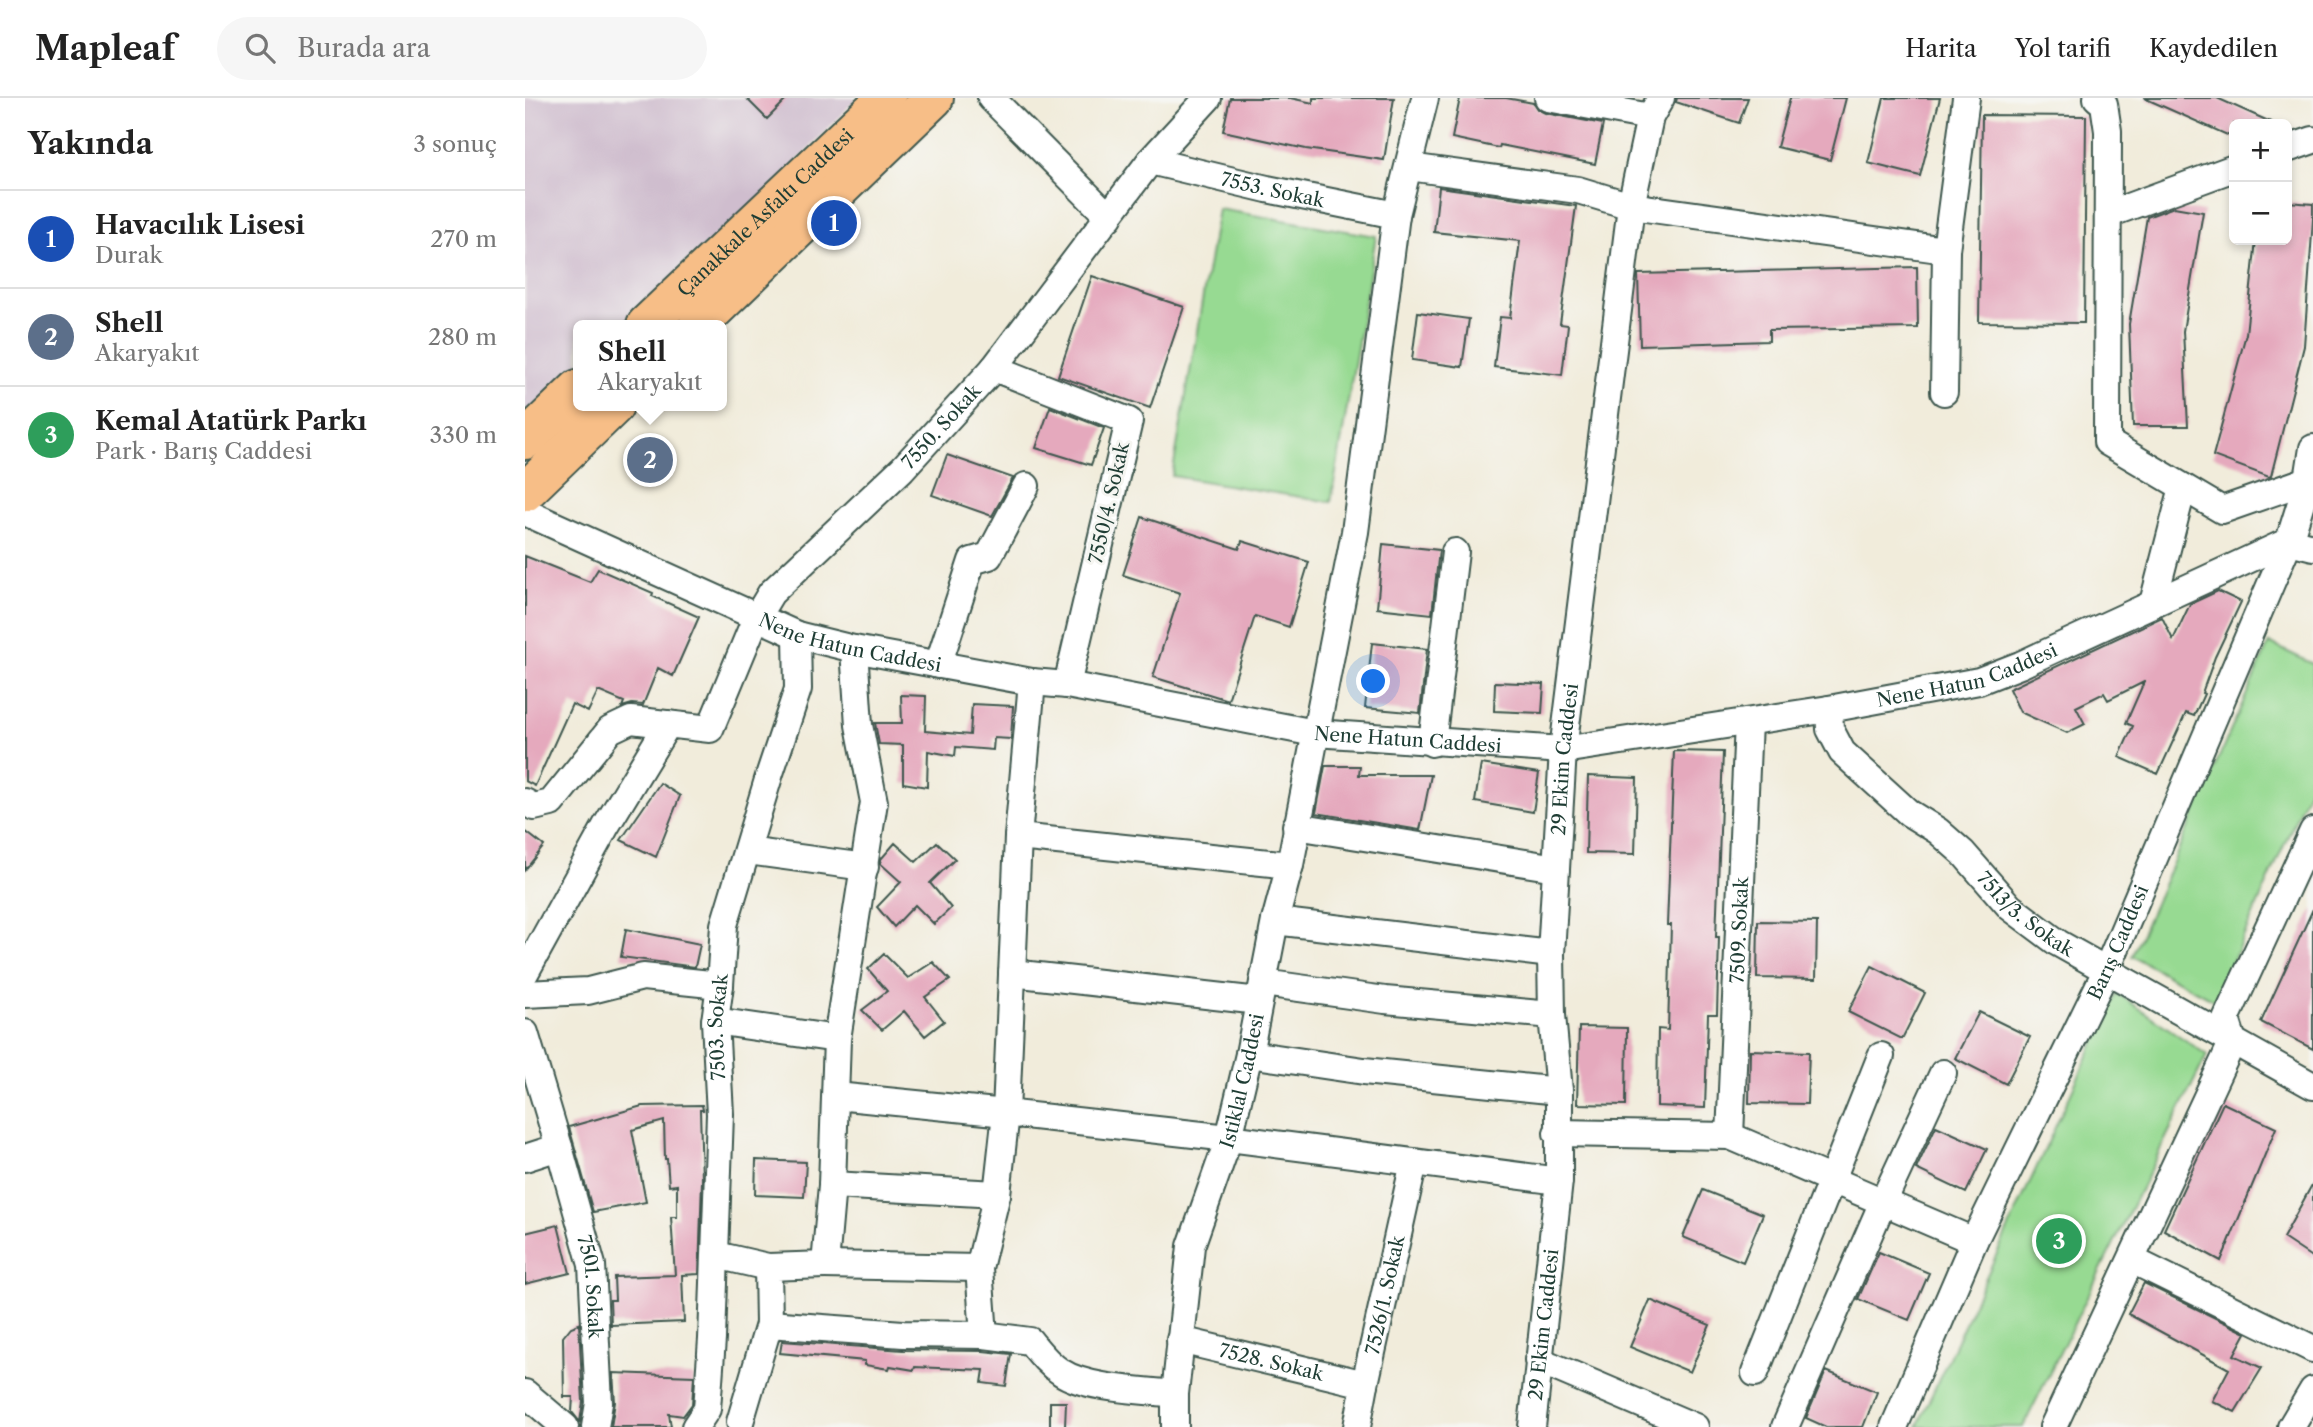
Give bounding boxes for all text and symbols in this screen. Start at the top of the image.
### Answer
search box [217,17,707,80]
text: Mapleaf [35,28,175,69]
icon: search [241,29,279,67]
text: Burada ara [297,32,430,64]
text: Harita [1905,34,1977,63]
text: Yol tarifi [2015,34,2111,63]
text: Kaydedilen [2149,34,2278,63]
map controls [2229,119,2292,245]
button: + [2229,119,2292,182]
street label: Çanakkale Asfaltı Caddesi [672,123,858,301]
text: Yakında [28,125,153,162]
text: 3 sonuç [413,130,497,158]
street label: 7553. Sokak [1219,167,1327,212]
button: − [2229,182,2292,245]
pin: 1 [811,197,857,249]
text: Havacılık Lisesi [95,209,305,241]
text: 1 [46,225,56,253]
text: 270 m [430,225,497,253]
text: Durak [95,241,163,269]
text: Shell [95,307,163,339]
popup [573,320,727,411]
text: 2 [44,323,58,351]
text: 280 m [428,323,497,351]
text: Shell [598,336,666,368]
text: Akaryakıt [95,339,199,367]
text: Akaryakıt [598,368,702,396]
street label: 7550. Sokak [897,378,986,473]
text: Kemal Atatürk Parkı [95,405,367,437]
text: 3 [45,421,58,449]
text: 330 m [430,421,497,449]
pin: 2 [627,434,673,486]
text: Park · Barış Caddesi [95,437,312,465]
street label: 7550/4. Sokak [1084,439,1134,566]
street label: Nene Hatun Caddesi [755,608,943,676]
street label: Nene Hatun Caddesi [1875,638,2061,711]
your location [1356,664,1390,698]
street label: 29 Ekim Caddesi [1547,682,1583,836]
street label: Nene Hatun Caddesi [1313,721,1502,757]
street label: 7513/3. Sokak [1973,867,2079,962]
street label: 7509. Sokak [1725,875,1753,984]
street label: Barış Caddesi [2082,881,2153,1003]
street label: 7503. Sokak [703,972,732,1081]
street label: Istiklal Caddesi [1215,1011,1268,1151]
pin: 3 [2036,1215,2082,1267]
street label: 7501. Sokak [573,1232,607,1340]
street label: 7526/1. Sokak [1360,1232,1409,1357]
street label: 29 Ekim Caddesi [1523,1247,1563,1402]
street label: 7528. Sokak [1217,1338,1327,1386]

